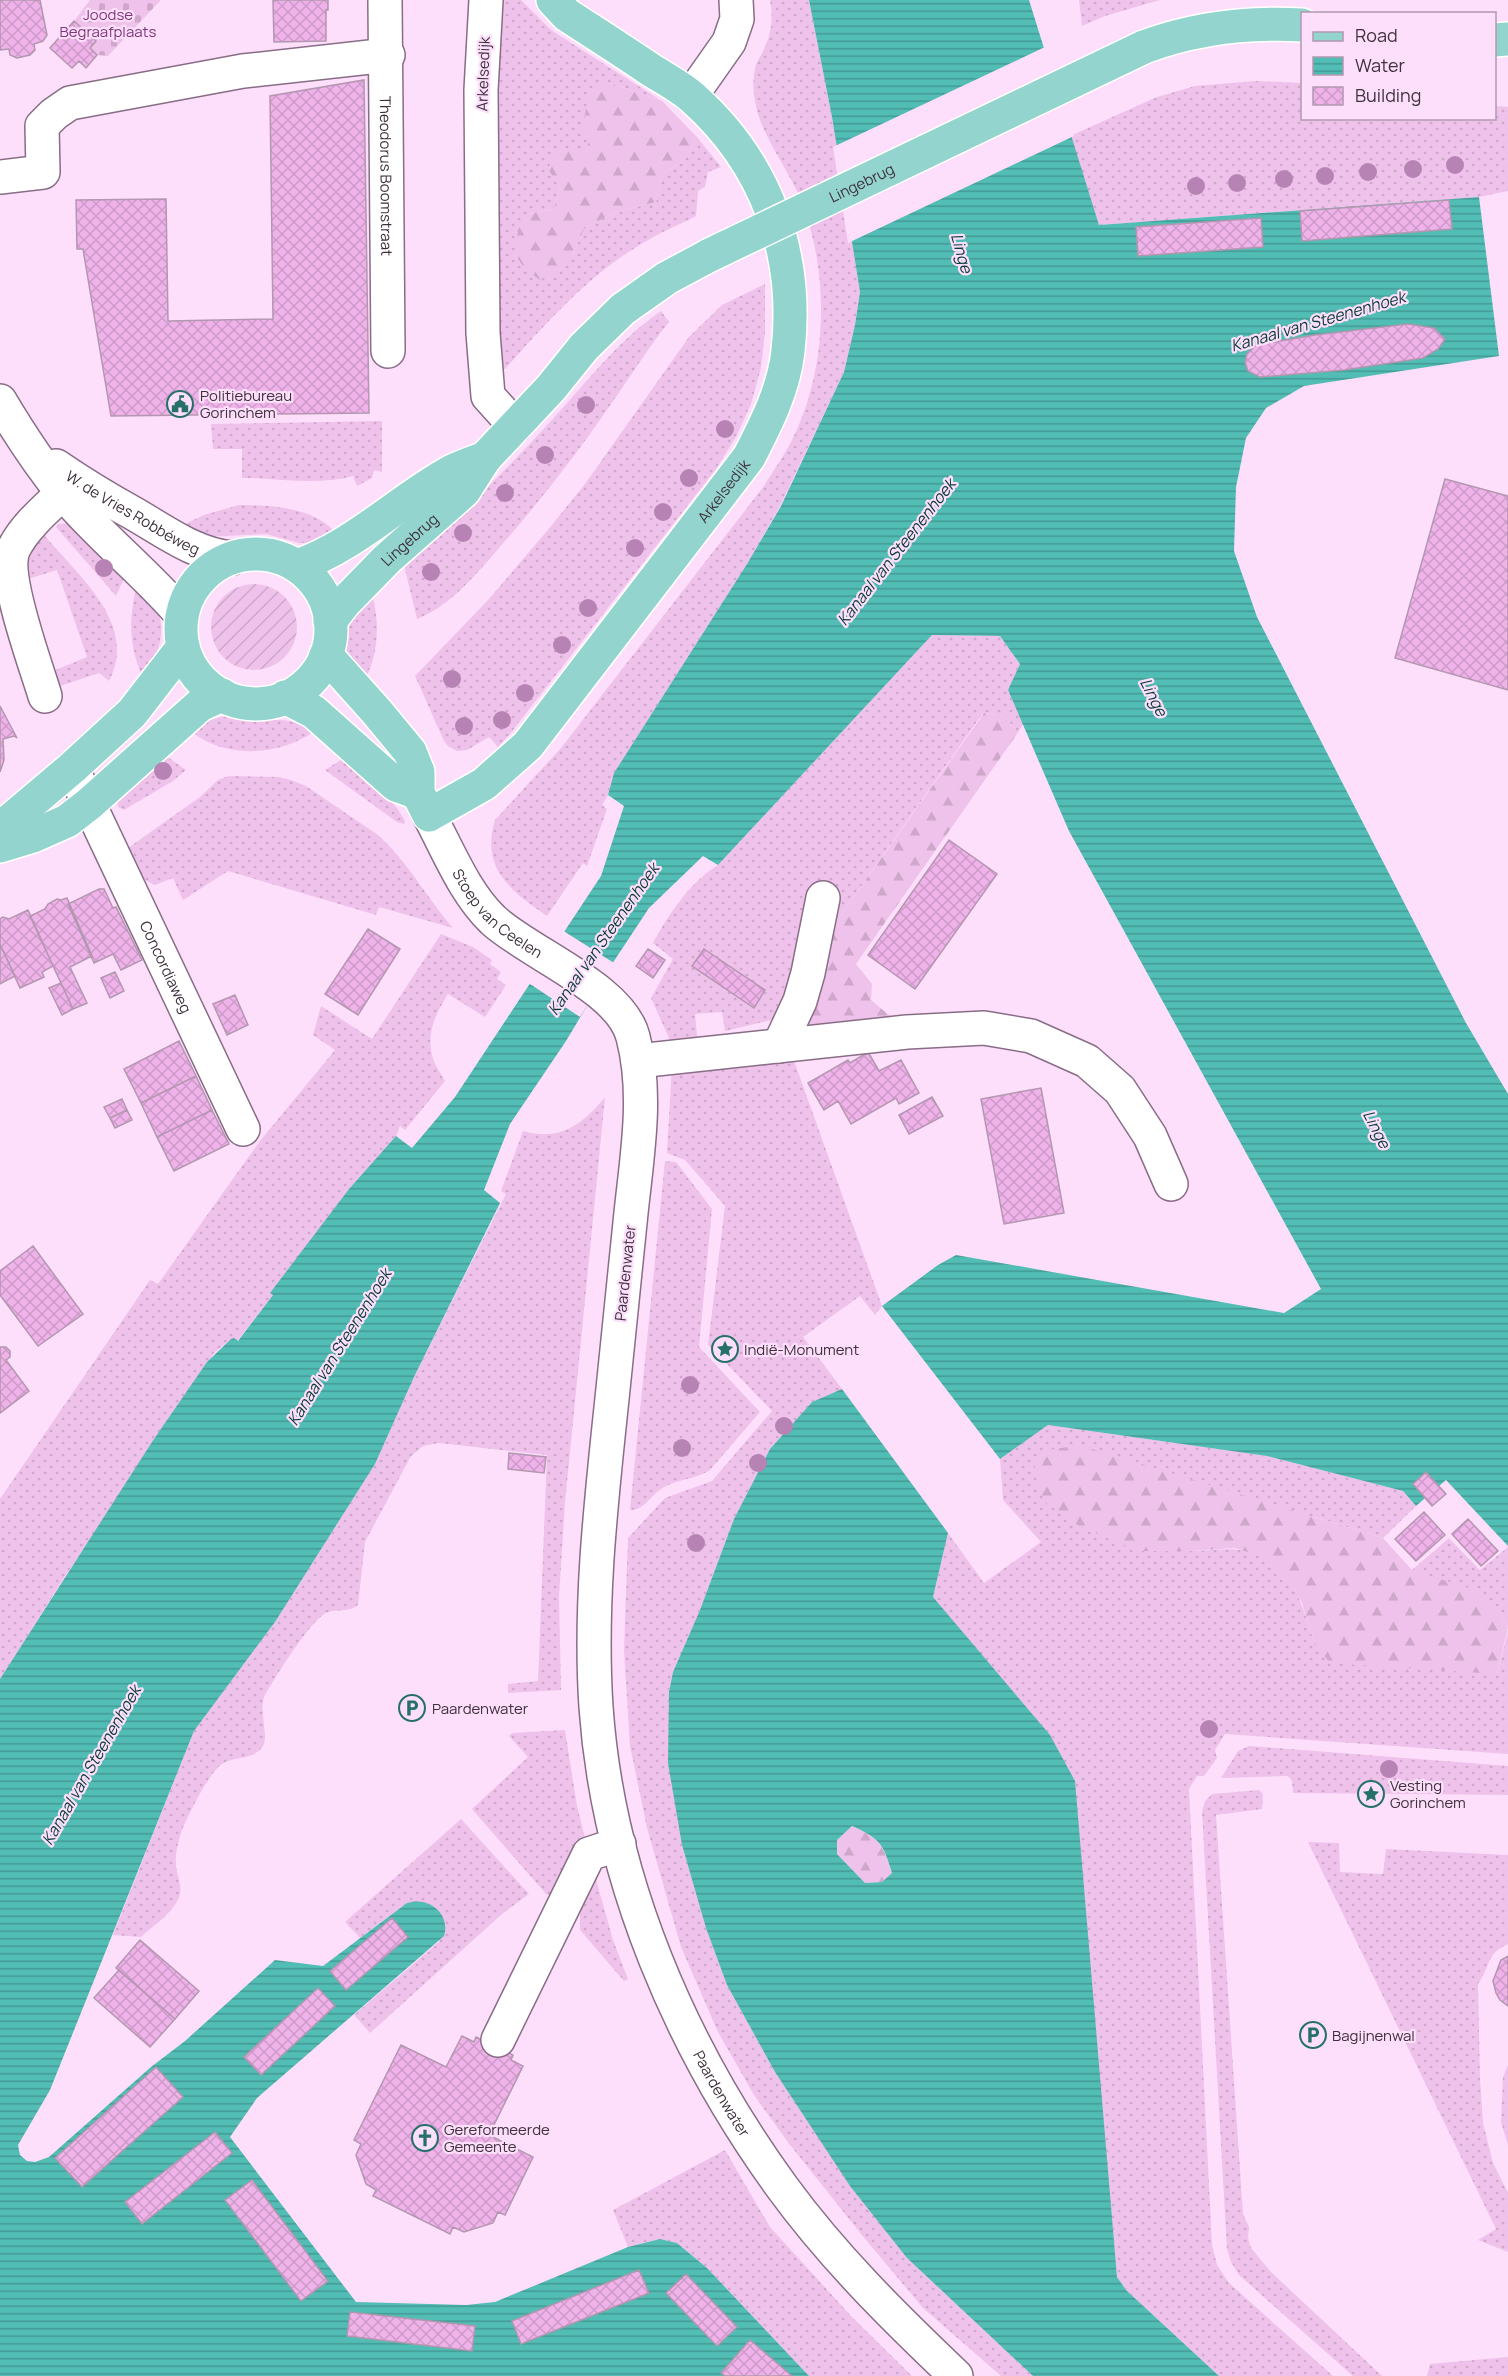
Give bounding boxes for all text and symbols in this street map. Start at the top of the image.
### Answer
park label: Joodse Begraafplaats [60,4,157,42]
legend [1301,12,1496,120]
text: Road [1355,23,1398,47]
street label: Arkelsedijk [471,36,495,112]
text: Water [1355,53,1405,77]
text: Building [1355,83,1421,107]
street label: Theodorus Boomstraat [375,96,398,256]
street label: Lingebrug [825,158,898,207]
water label: Linge [946,231,979,277]
water label: Kanaal van Steenenhoek [1228,285,1410,356]
place label: Politiebureau Gorinchem [200,385,292,423]
public building icon: Politiebureau Gorinchem [165,389,195,419]
street label: Arkelsedijk [692,454,755,527]
street label: W. de Vries Robbéweg [62,465,203,559]
water label: Kanaal van Steenenhoek [832,472,962,630]
street label: Lingebrug [376,508,442,570]
water label: Linge [1135,674,1174,721]
water label: Kanaal van Steenenhoek [542,857,665,1019]
street label: Stoep van Ceelen [448,865,547,962]
street label: Concordiaweg [135,917,197,1017]
water label: Linge [1358,1106,1397,1153]
street label: Paardenwater [610,1223,641,1322]
water label: Kanaal van Steenenhoek [282,1263,397,1429]
place icon: Indië-Monument [710,1334,740,1364]
place label: Indië-Monument [744,1339,859,1360]
water label: Kanaal van Steenenhoek [36,1680,147,1849]
parking icon: Paardenwater [397,1693,427,1723]
place label: Paardenwater [432,1698,529,1719]
place label: Vesting Gorinchem [1390,1775,1466,1813]
place icon: Vesting Gorinchem [1356,1779,1386,1809]
parking icon: Bagijnenwal [1298,2020,1328,2050]
place label: Bagijnenwal [1332,2025,1415,2046]
street label: Paardenwater [689,2047,756,2141]
place label: Gereformeerde Gemeente [444,2119,550,2157]
church icon: Gereformeerde Gemeente [410,2123,440,2153]

